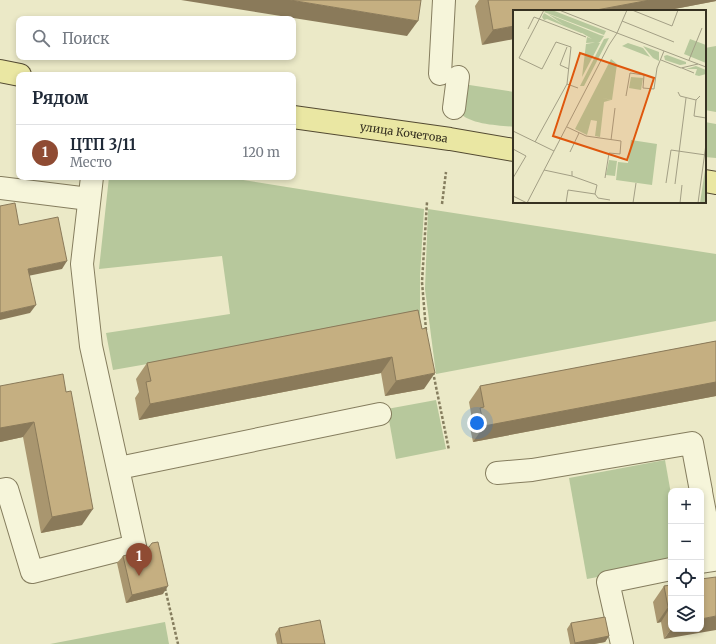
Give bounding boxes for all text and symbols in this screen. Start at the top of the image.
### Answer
inset map [513,10,706,203]
search box [16,16,296,60]
icon: search [30,27,52,49]
text: Поиск [62,29,109,48]
text: Рядом [32,87,88,109]
street label: улица Кочетова [359,119,449,146]
text: ЦТП 3/11 [70,135,136,154]
text: 1 [42,144,48,161]
text: 120 m [242,144,280,161]
text: Место [70,154,112,171]
your location [467,413,487,433]
map controls [668,488,704,632]
button: + [668,488,704,524]
button: − [668,524,704,560]
pin: 1 [126,543,152,576]
button: locate [668,560,704,596]
button: layers [668,596,704,632]

